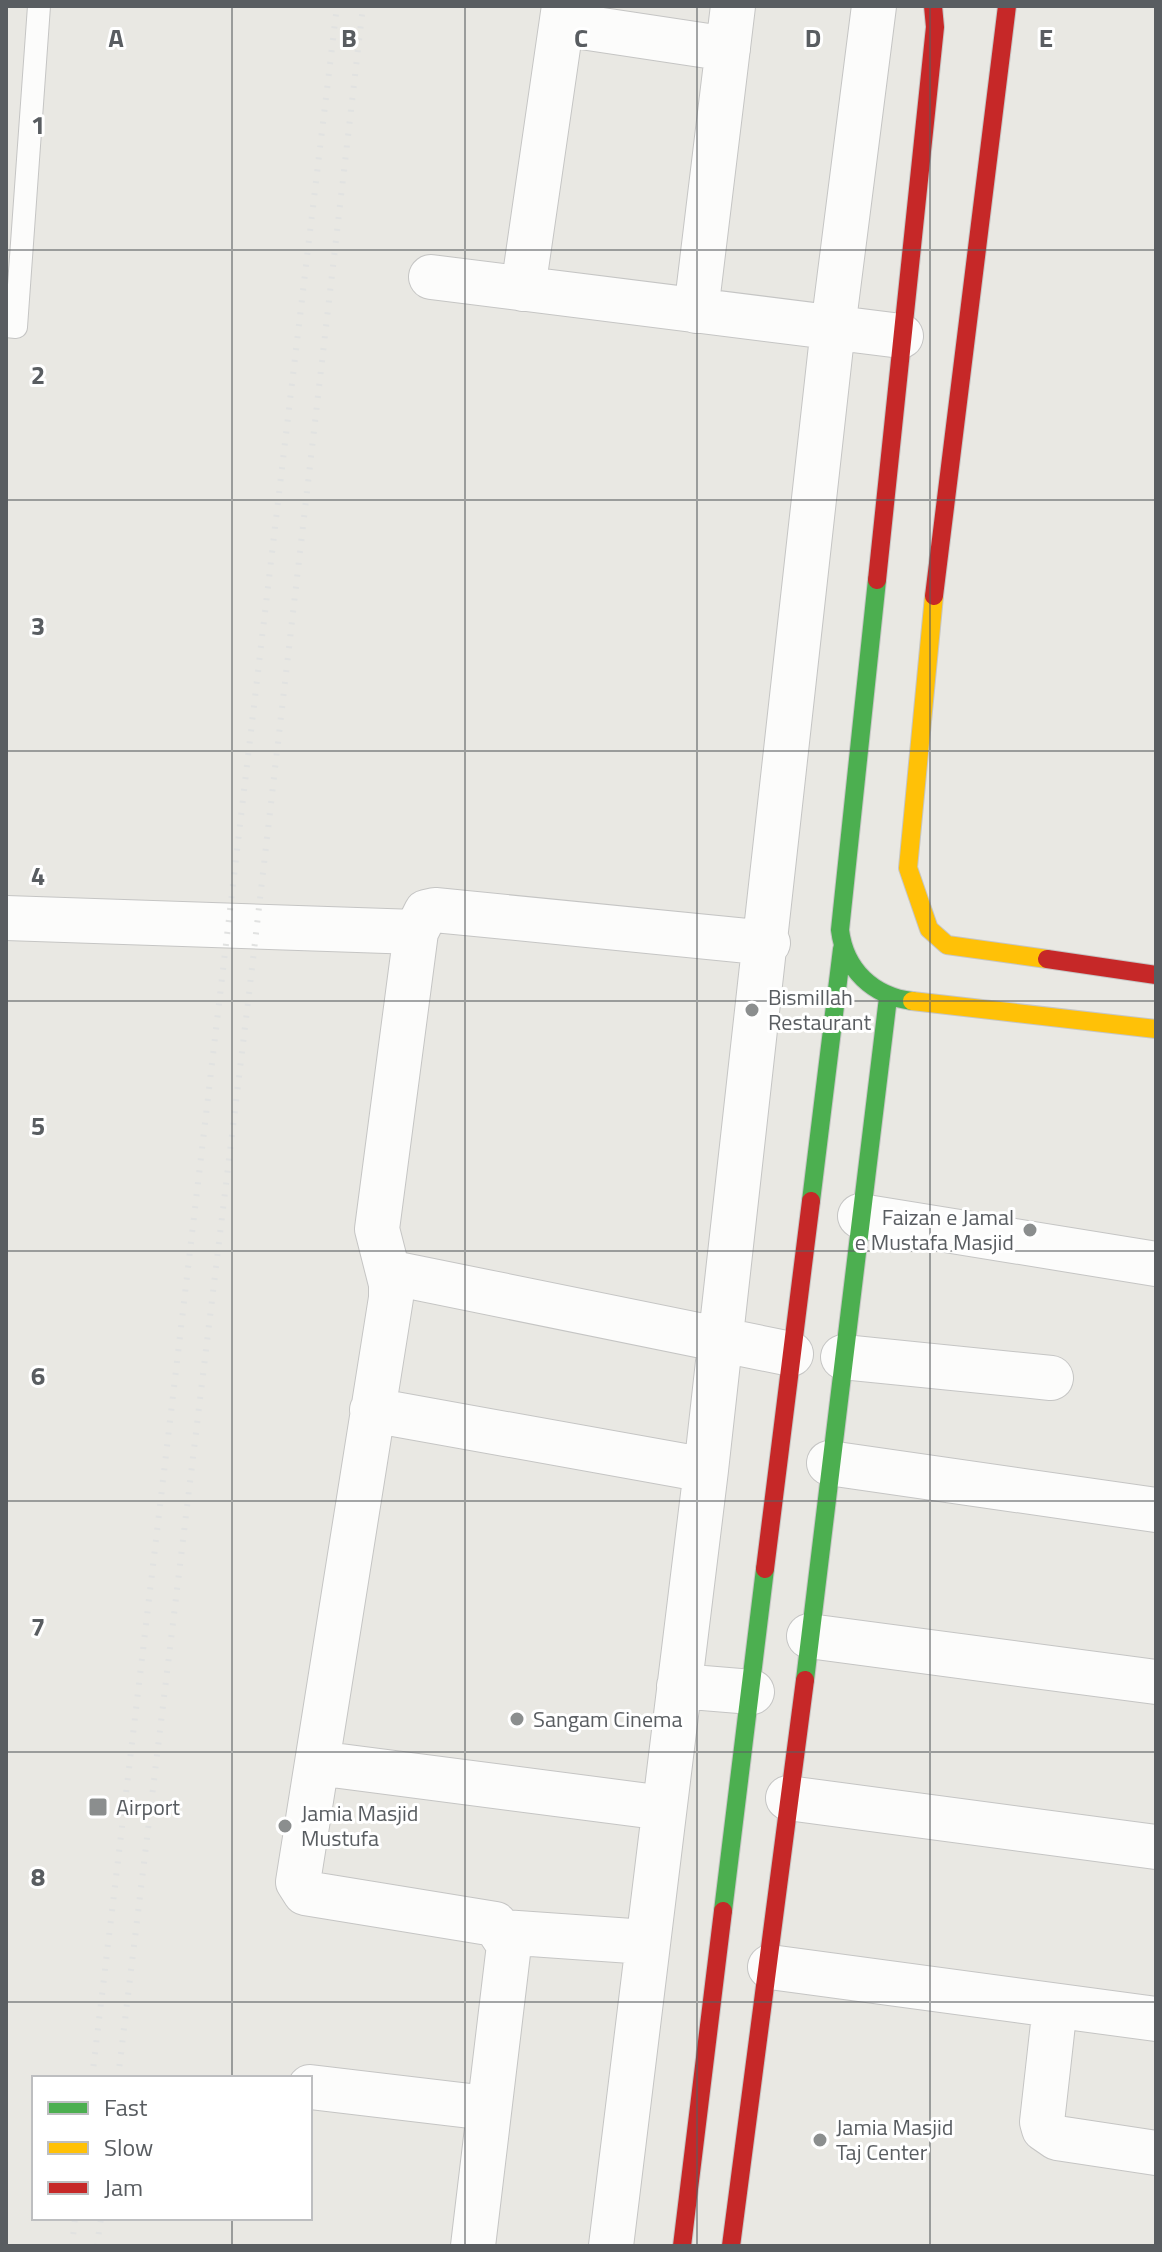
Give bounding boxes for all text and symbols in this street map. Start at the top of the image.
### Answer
text: A [108,18,124,57]
text: B [341,18,357,57]
text: C [574,18,588,57]
text: D [805,18,821,57]
text: E [1039,18,1053,57]
text: 1 [31,105,45,144]
text: 2 [31,355,45,394]
text: 3 [31,606,45,645]
text: 4 [31,856,45,895]
place label: Bismillah Restaurant [768,980,872,1039]
marker: Bismillah Restaurant [743,1001,761,1019]
text: 5 [31,1106,45,1145]
place label: Faizan e Jamal e Mustafa Masjid [855,1200,1014,1259]
marker: Faizan e Jamal e Mustafa Masjid [1021,1221,1039,1239]
text: 6 [31,1356,45,1395]
text: 7 [31,1607,45,1646]
place label: Sangam Cinema [533,1702,682,1736]
marker: Sangam Cinema [508,1710,526,1728]
place label: Airport [116,1790,180,1824]
marker: Airport [87,1796,109,1818]
place label: Jamia Masjid Mustufa [301,1796,418,1855]
marker: Jamia Masjid Mustufa [276,1817,294,1835]
text: 8 [31,1857,45,1896]
legend [32,2076,312,2220]
text: Fast [104,2089,148,2125]
place label: Jamia Masjid Taj Center [836,2110,953,2169]
text: Slow [104,2129,153,2165]
marker: Jamia Masjid Taj Center [811,2131,829,2149]
text: Jam [104,2169,143,2205]

